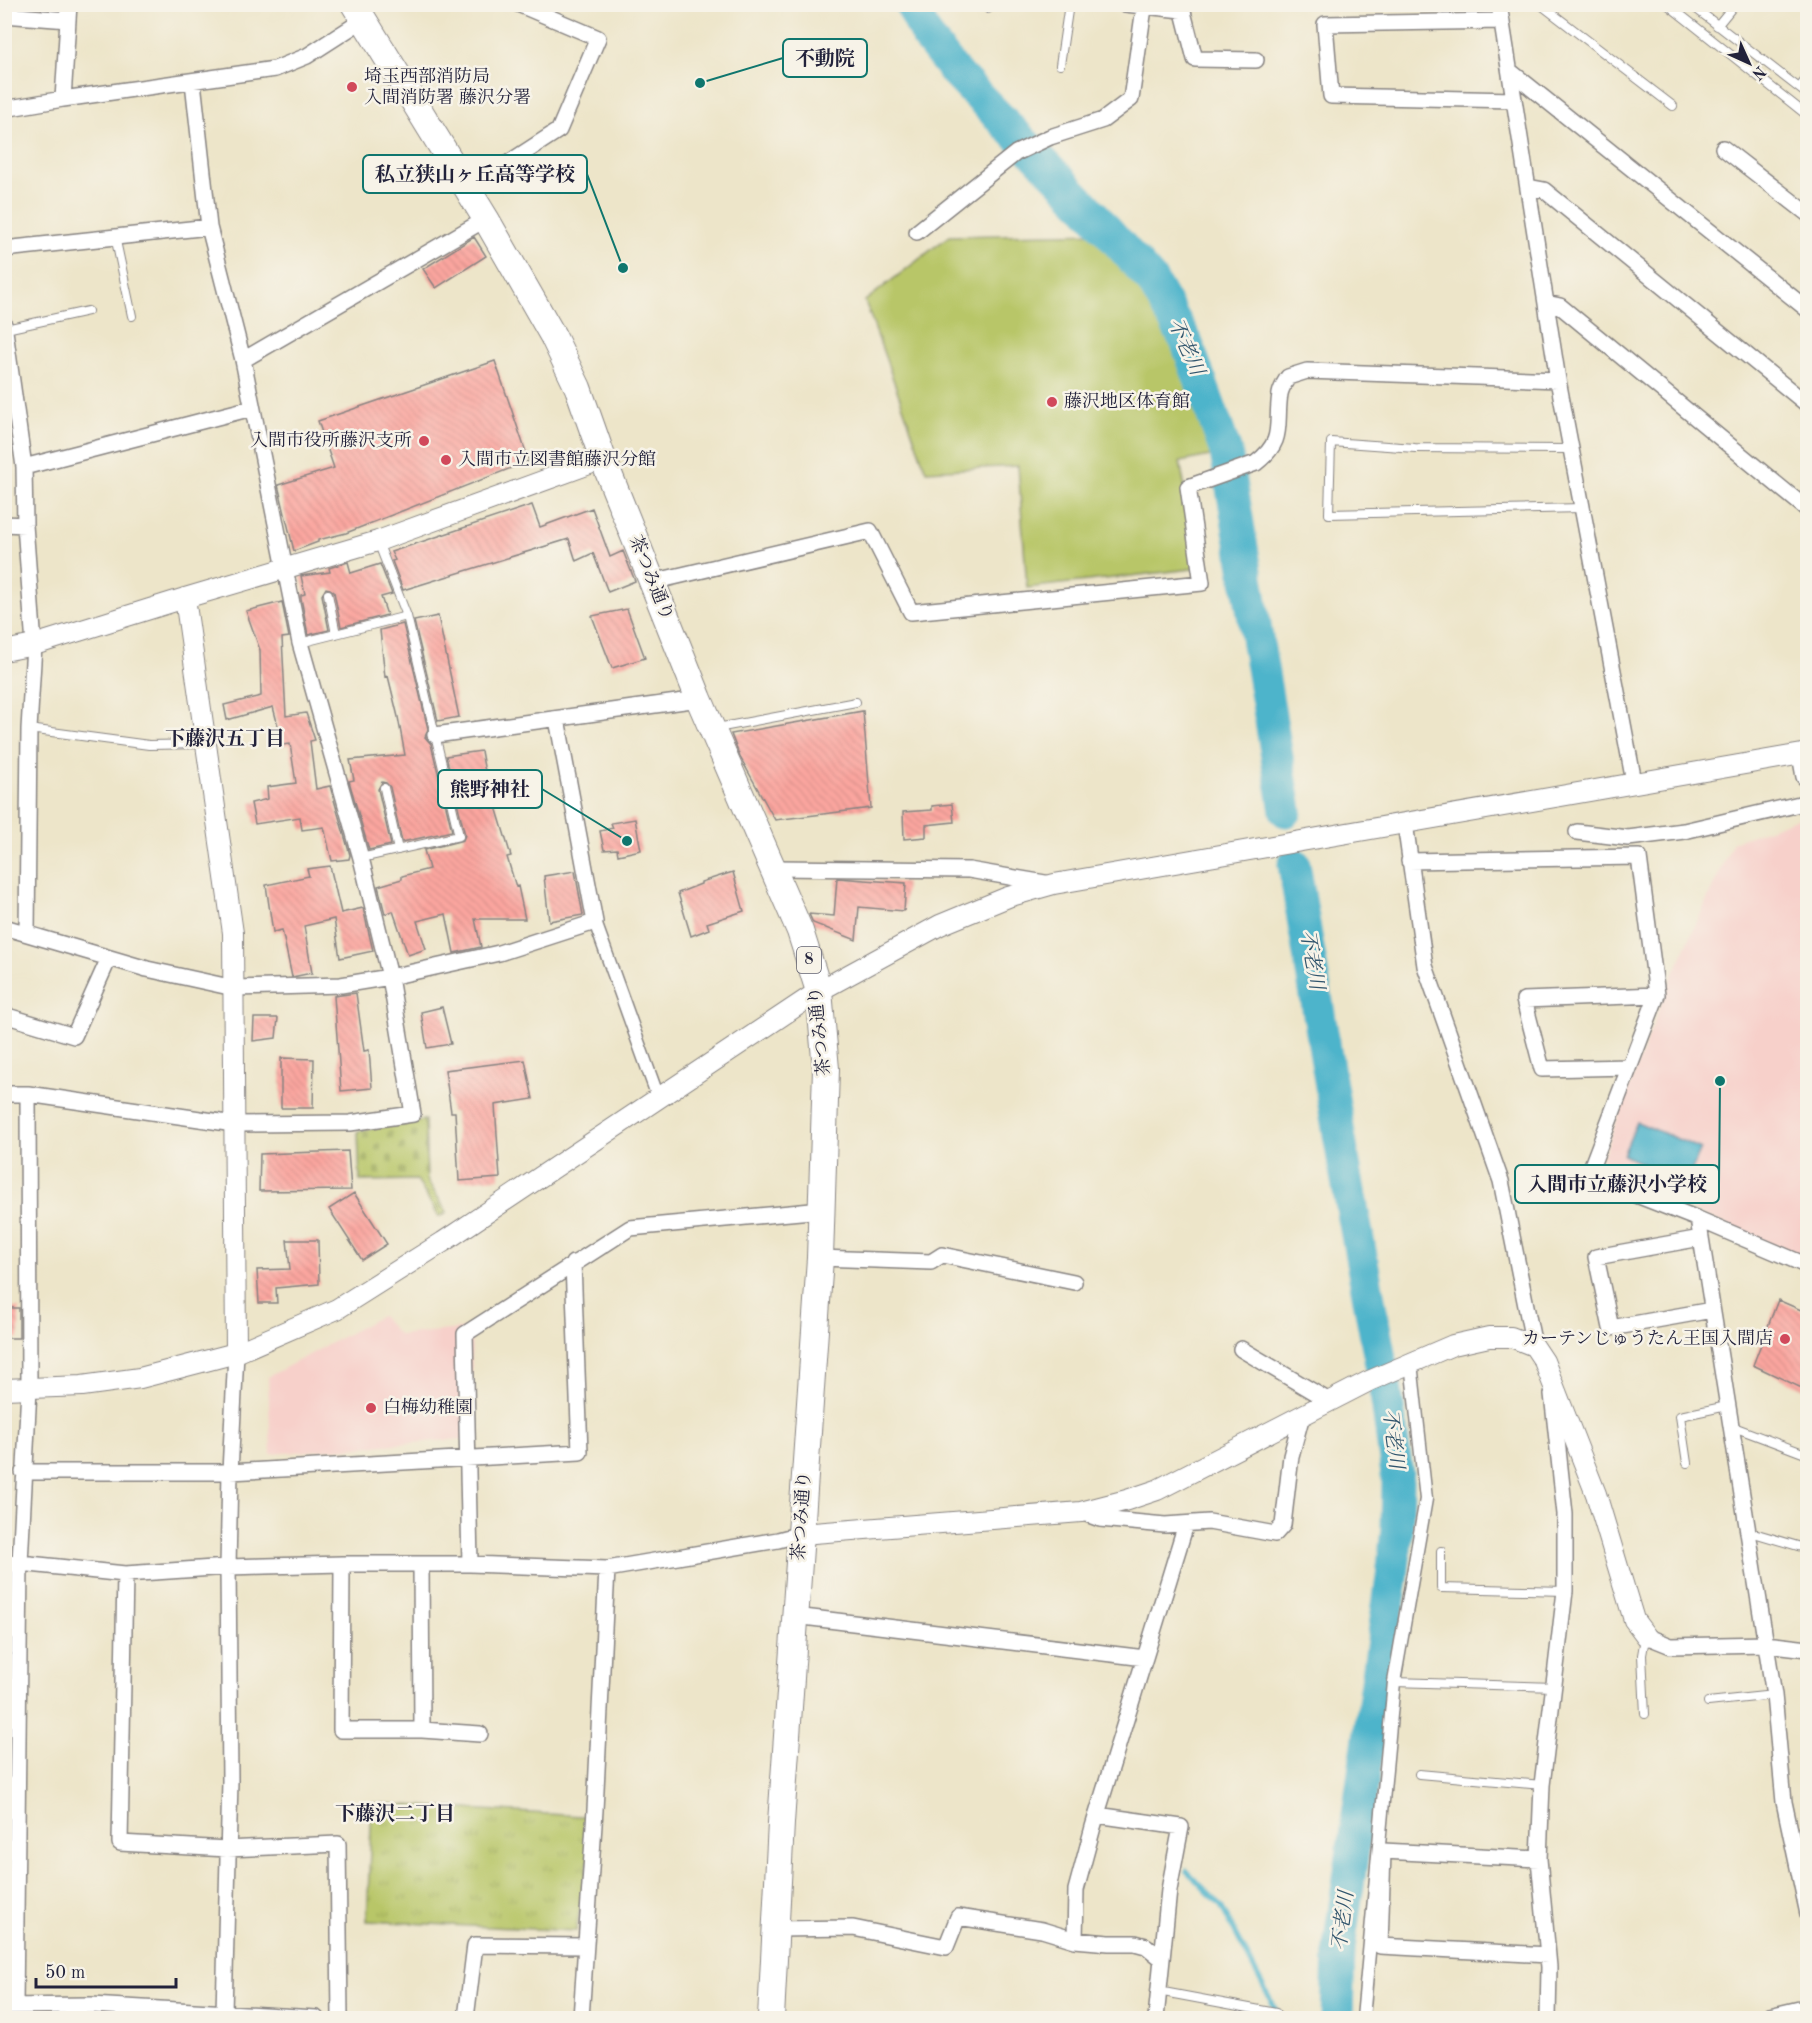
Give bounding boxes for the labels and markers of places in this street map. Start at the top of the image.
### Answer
callout: 不動院 [783,39,867,77]
place label: 埼玉西部消防局 入間消防署 藤沢分署 [364,66,531,107]
marker: 埼玉西部消防局 入間消防署 藤沢分署 [345,80,359,94]
callout: 私立狭山ヶ丘高等学校 [363,155,587,193]
place label: 藤沢地区体育館 [1064,391,1190,411]
marker: 藤沢地区体育館 [1045,395,1059,409]
place label: 入間市役所藤沢支所 [250,430,412,450]
marker: 入間市役所藤沢支所 [417,434,431,448]
place label: 入間市立図書館藤沢分館 [458,449,656,469]
marker: 入間市立図書館藤沢分館 [439,453,453,467]
callout: 熊野神社 [438,770,542,808]
callout: 入間市立藤沢小学校 [1515,1165,1719,1203]
place label: カーテンじゅうたん王国入間店 [1522,1328,1773,1348]
marker: カーテンじゅうたん王国入間店 [1778,1332,1792,1346]
place label: 白梅幼稚園 [383,1397,473,1417]
marker: 白梅幼稚園 [364,1401,378,1415]

